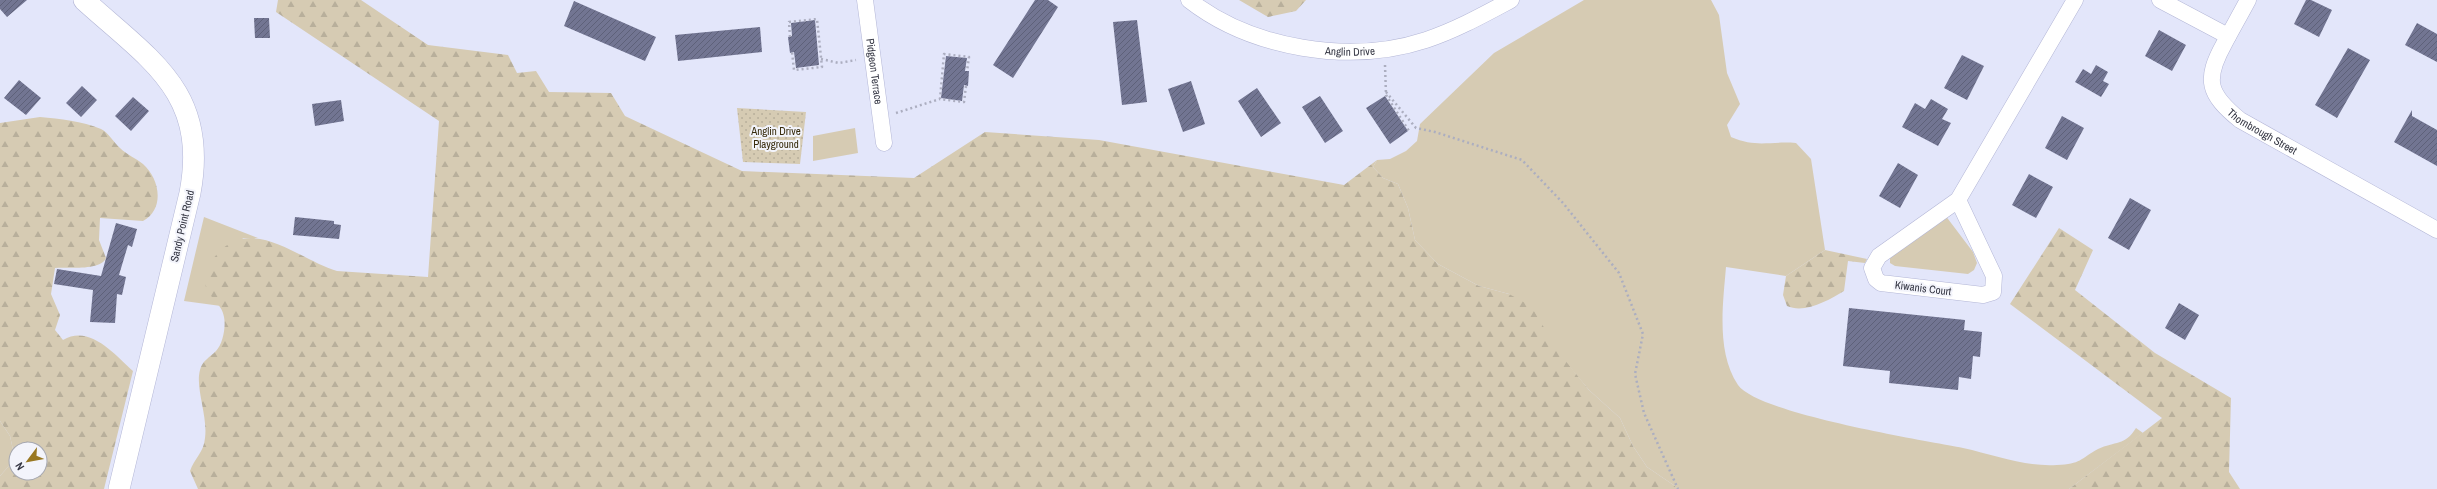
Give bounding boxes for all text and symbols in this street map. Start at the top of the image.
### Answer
street label: Pidgeon Terrace [863,38,886,105]
street label: Anglin Drive [1324,44,1375,59]
street label: Thornbrough Street [2224,105,2300,158]
park label: Anglin Drive Playground [750,124,801,151]
street label: Sandy Point Road [167,189,197,263]
street label: Kiwanis Court [1894,278,1952,298]
north arrow [8,441,48,481]
text: N [12,460,27,473]

